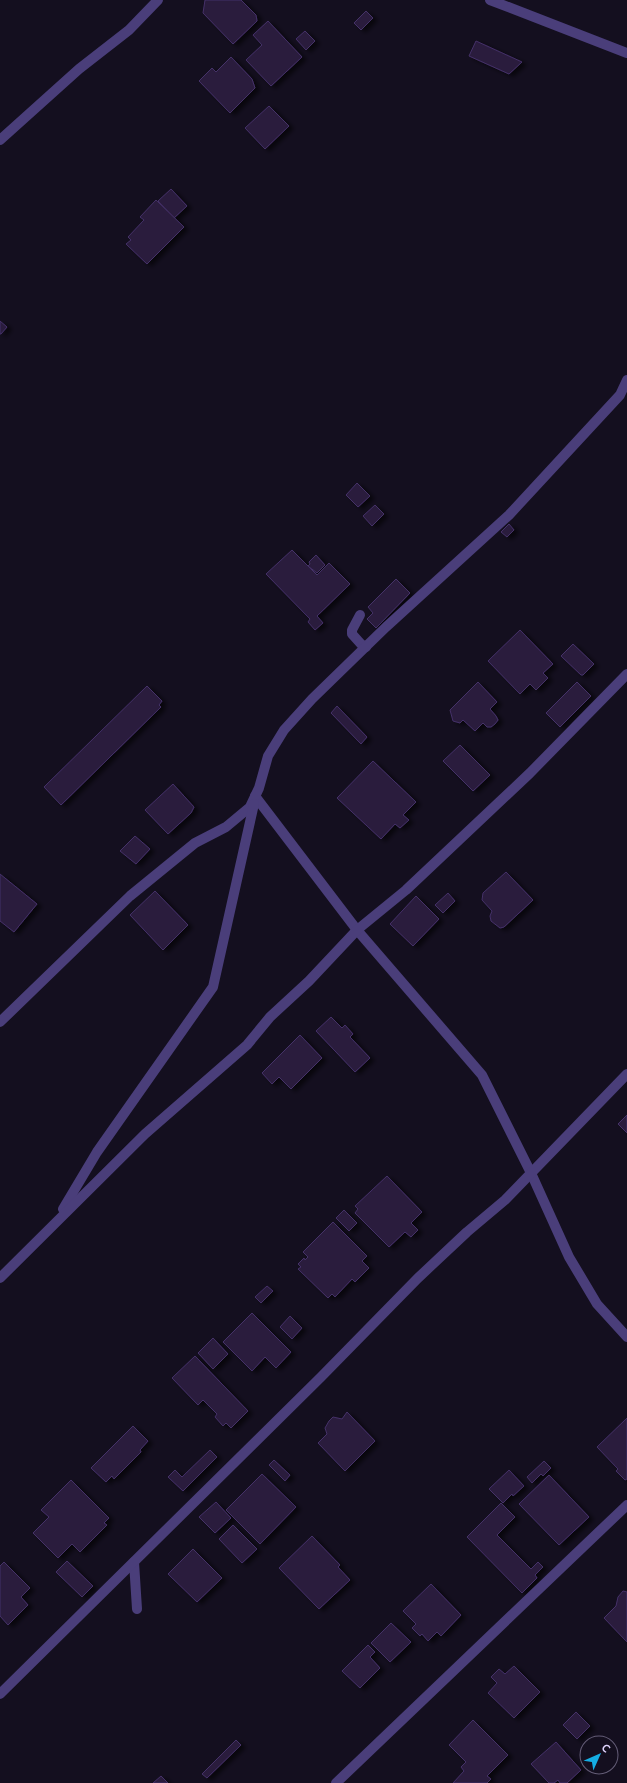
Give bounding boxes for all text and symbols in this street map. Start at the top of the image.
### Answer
north arrow [579,1735,619,1775]
text: С [599,1741,613,1755]

